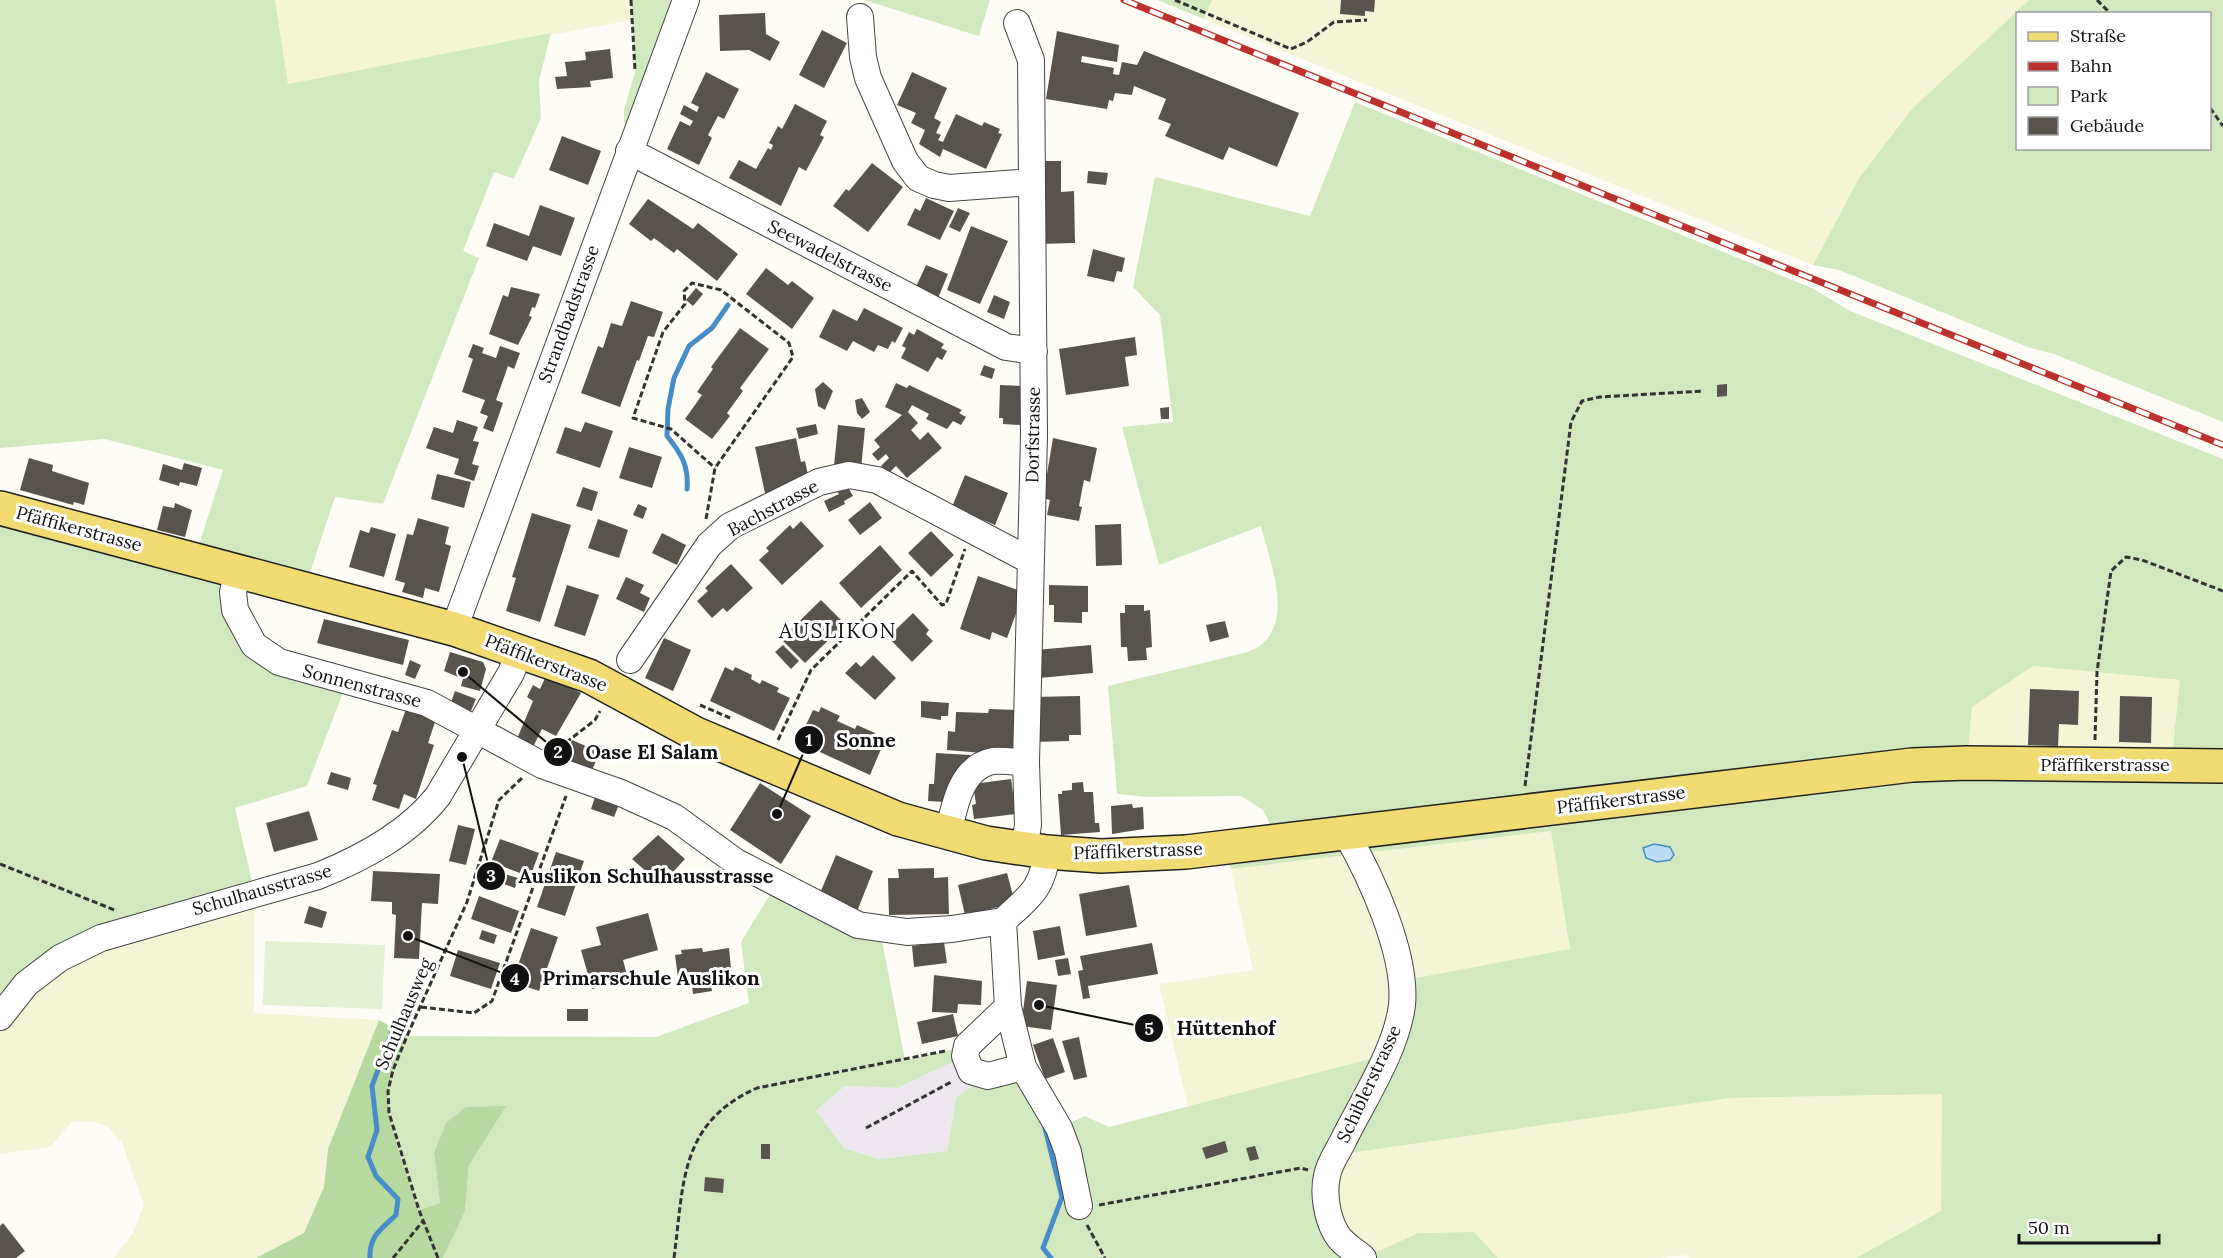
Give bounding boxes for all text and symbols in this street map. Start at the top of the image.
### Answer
legend [2016,12,2211,150]
text: Straße [2070,24,2126,47]
text: Bahn [2070,54,2112,77]
text: Park [2070,84,2108,107]
text: Gebäude [2070,114,2145,137]
street label: Seewadelstrasse [764,214,897,297]
street label: Strandbadstrasse [533,242,604,386]
street label: Dorfstrasse [1020,386,1045,483]
street label: Bachstrasse [723,474,822,541]
street label: Pfäffikerstrasse [14,501,145,556]
district label: AUSLIKON [778,617,897,644]
street label: Pfäffikerstrasse [482,629,611,697]
street label: Sonnenstrasse [300,659,424,712]
callout: Sonne [794,721,907,759]
text: Sonne [836,727,896,752]
text: 1 [805,728,813,751]
callout: Oase El Salam [543,733,730,771]
text: Oase El Salam [586,739,719,764]
text: 2 [553,740,563,763]
street label: Pfäffikerstrasse [2040,753,2170,776]
street label: Pfäffikerstrasse [1555,780,1687,819]
street label: Pfäffikerstrasse [1073,837,1203,864]
callout: Auslikon Schulhausstrasse [476,857,785,895]
street label: Schulhausstrasse [190,859,334,920]
text: Auslikon Schulhausstrasse [519,863,774,888]
text: 3 [486,864,496,887]
street label: Schulhausweg [370,954,438,1073]
callout: Primarschule Auslikon [500,959,772,997]
text: Primarschule Auslikon [542,965,760,990]
text: 4 [510,967,520,990]
callout: Hüttenhof [1134,1009,1287,1047]
text: Hüttenhof [1177,1015,1277,1040]
text: 5 [1144,1017,1154,1040]
street label: Schiblerstrasse [1331,1021,1406,1146]
scale bar [2019,1207,2158,1245]
text: 50 m [2028,1216,2070,1239]

